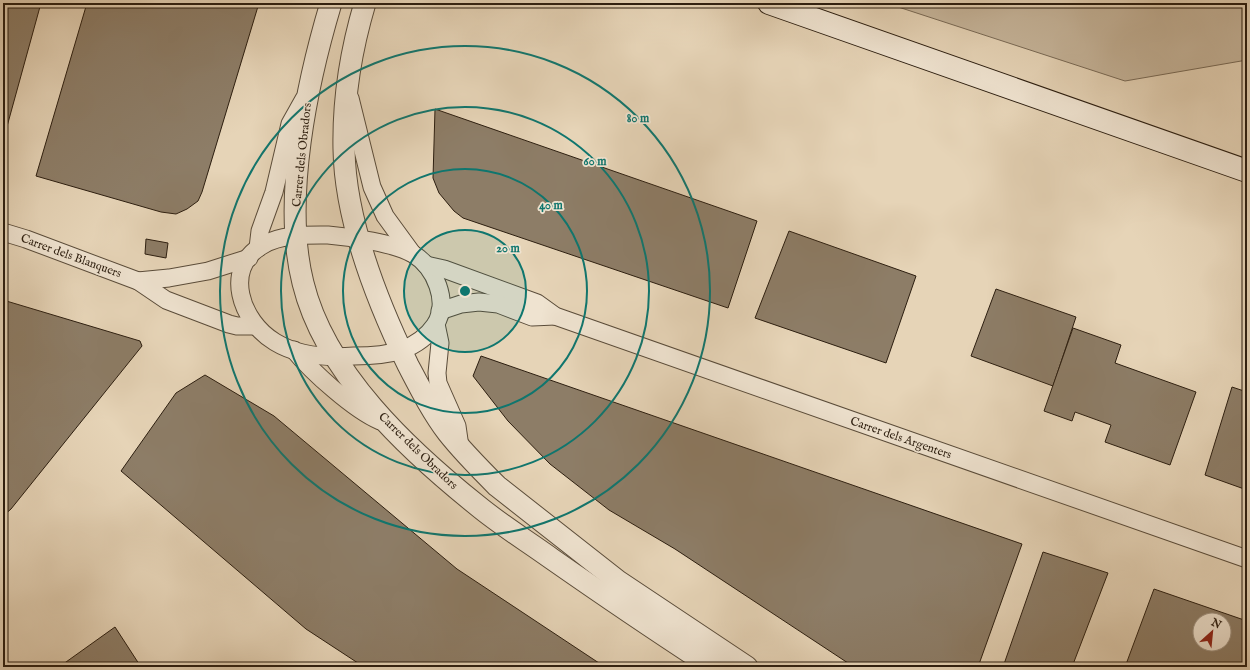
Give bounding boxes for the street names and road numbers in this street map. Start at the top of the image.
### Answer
street label: Carrer dels Obradors [289,102,315,208]
street label: Carrer dels Blanquers [18,231,123,282]
street label: Carrer dels Obradors [375,409,461,493]
street label: Carrer dels Argenters [848,414,954,462]

